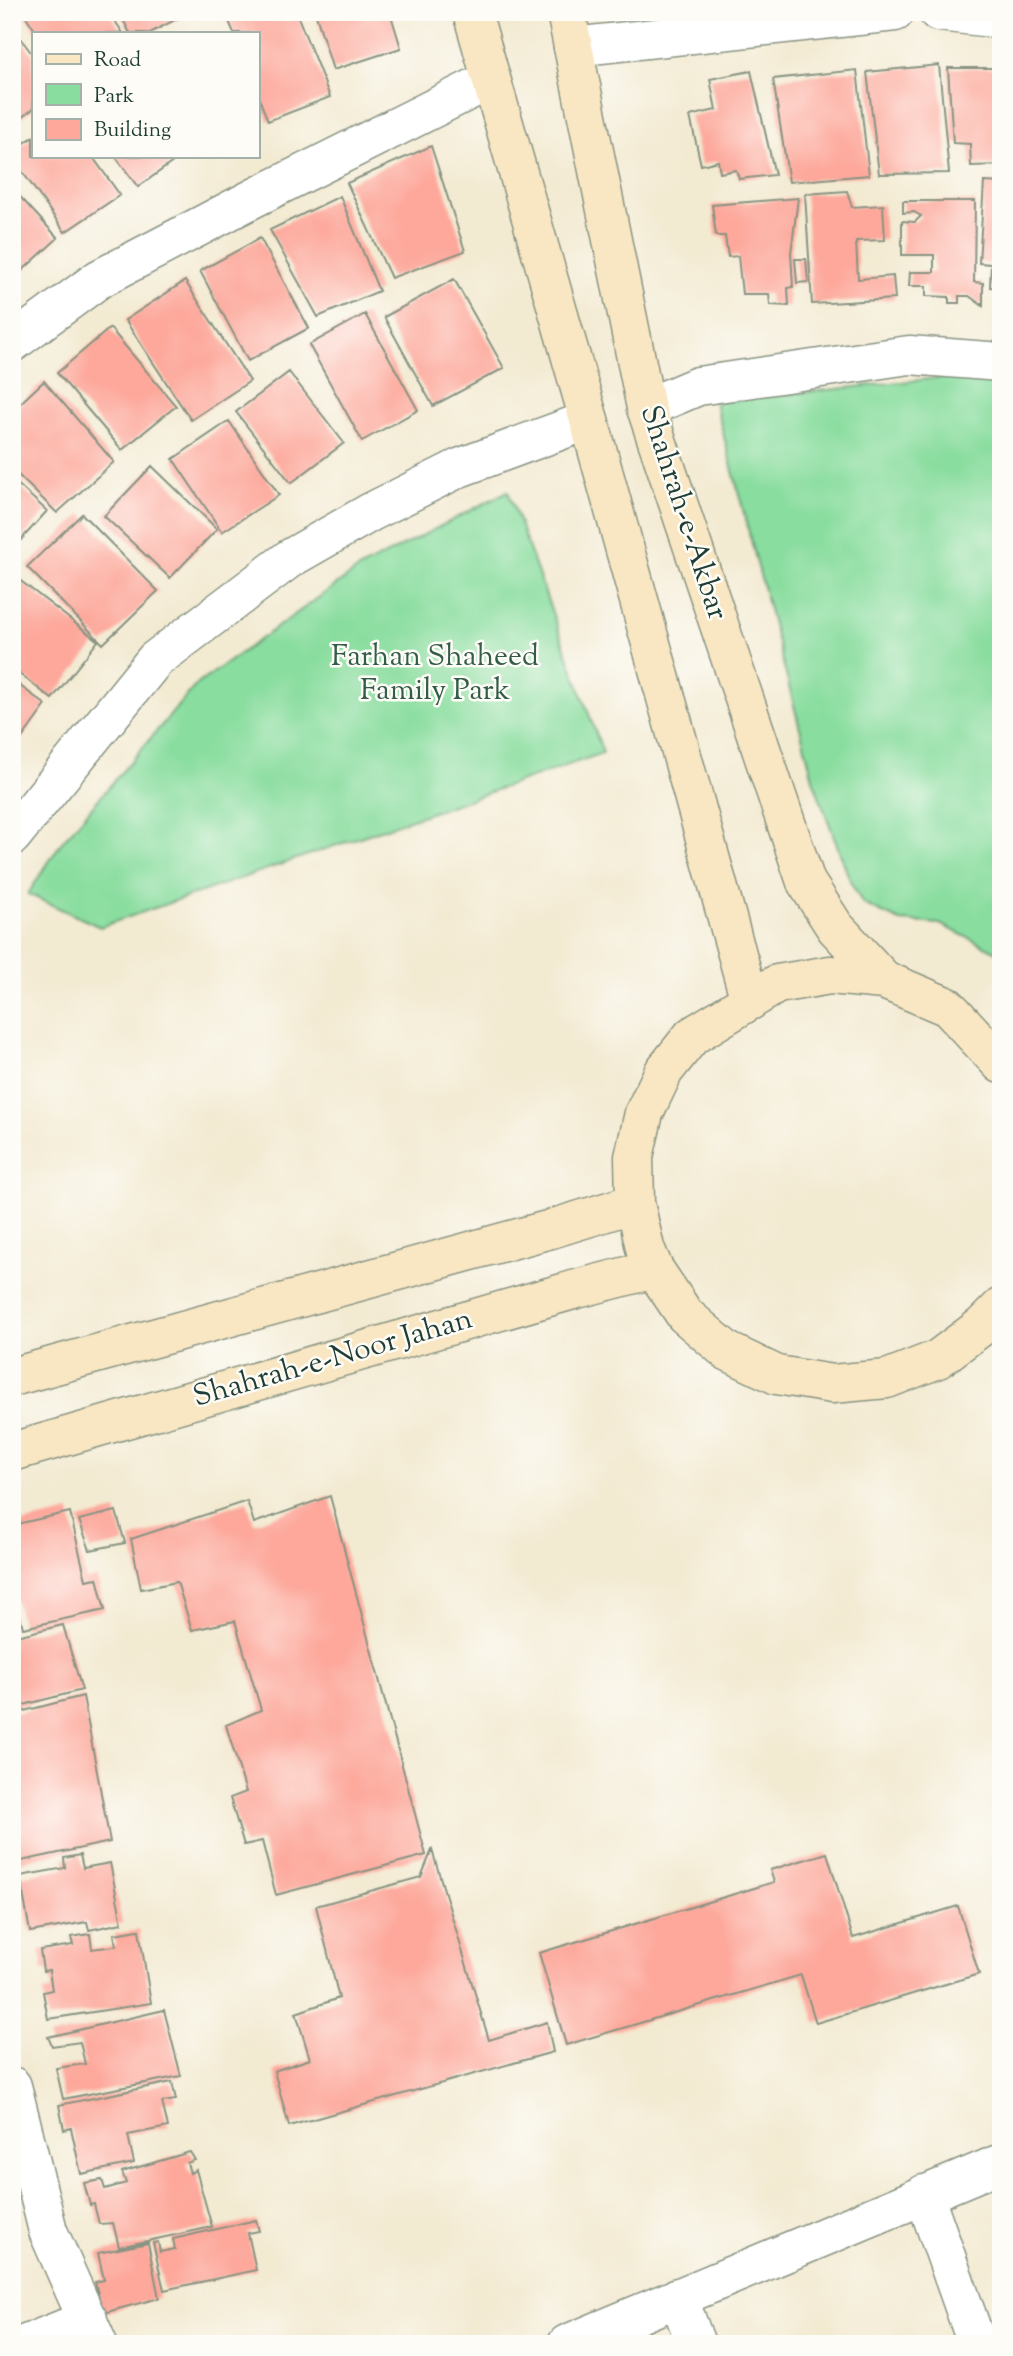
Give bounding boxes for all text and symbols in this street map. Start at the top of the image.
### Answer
legend [32,32,259,158]
text: Road [94,46,141,76]
text: Park [94,82,135,112]
text: Building [94,116,171,146]
street label: Shahrah-e-Akbar [628,400,738,626]
park label: Farhan Shaheed Family Park [331,636,539,713]
street label: Shahrah-e-Noor Jahan [188,1298,478,1419]

